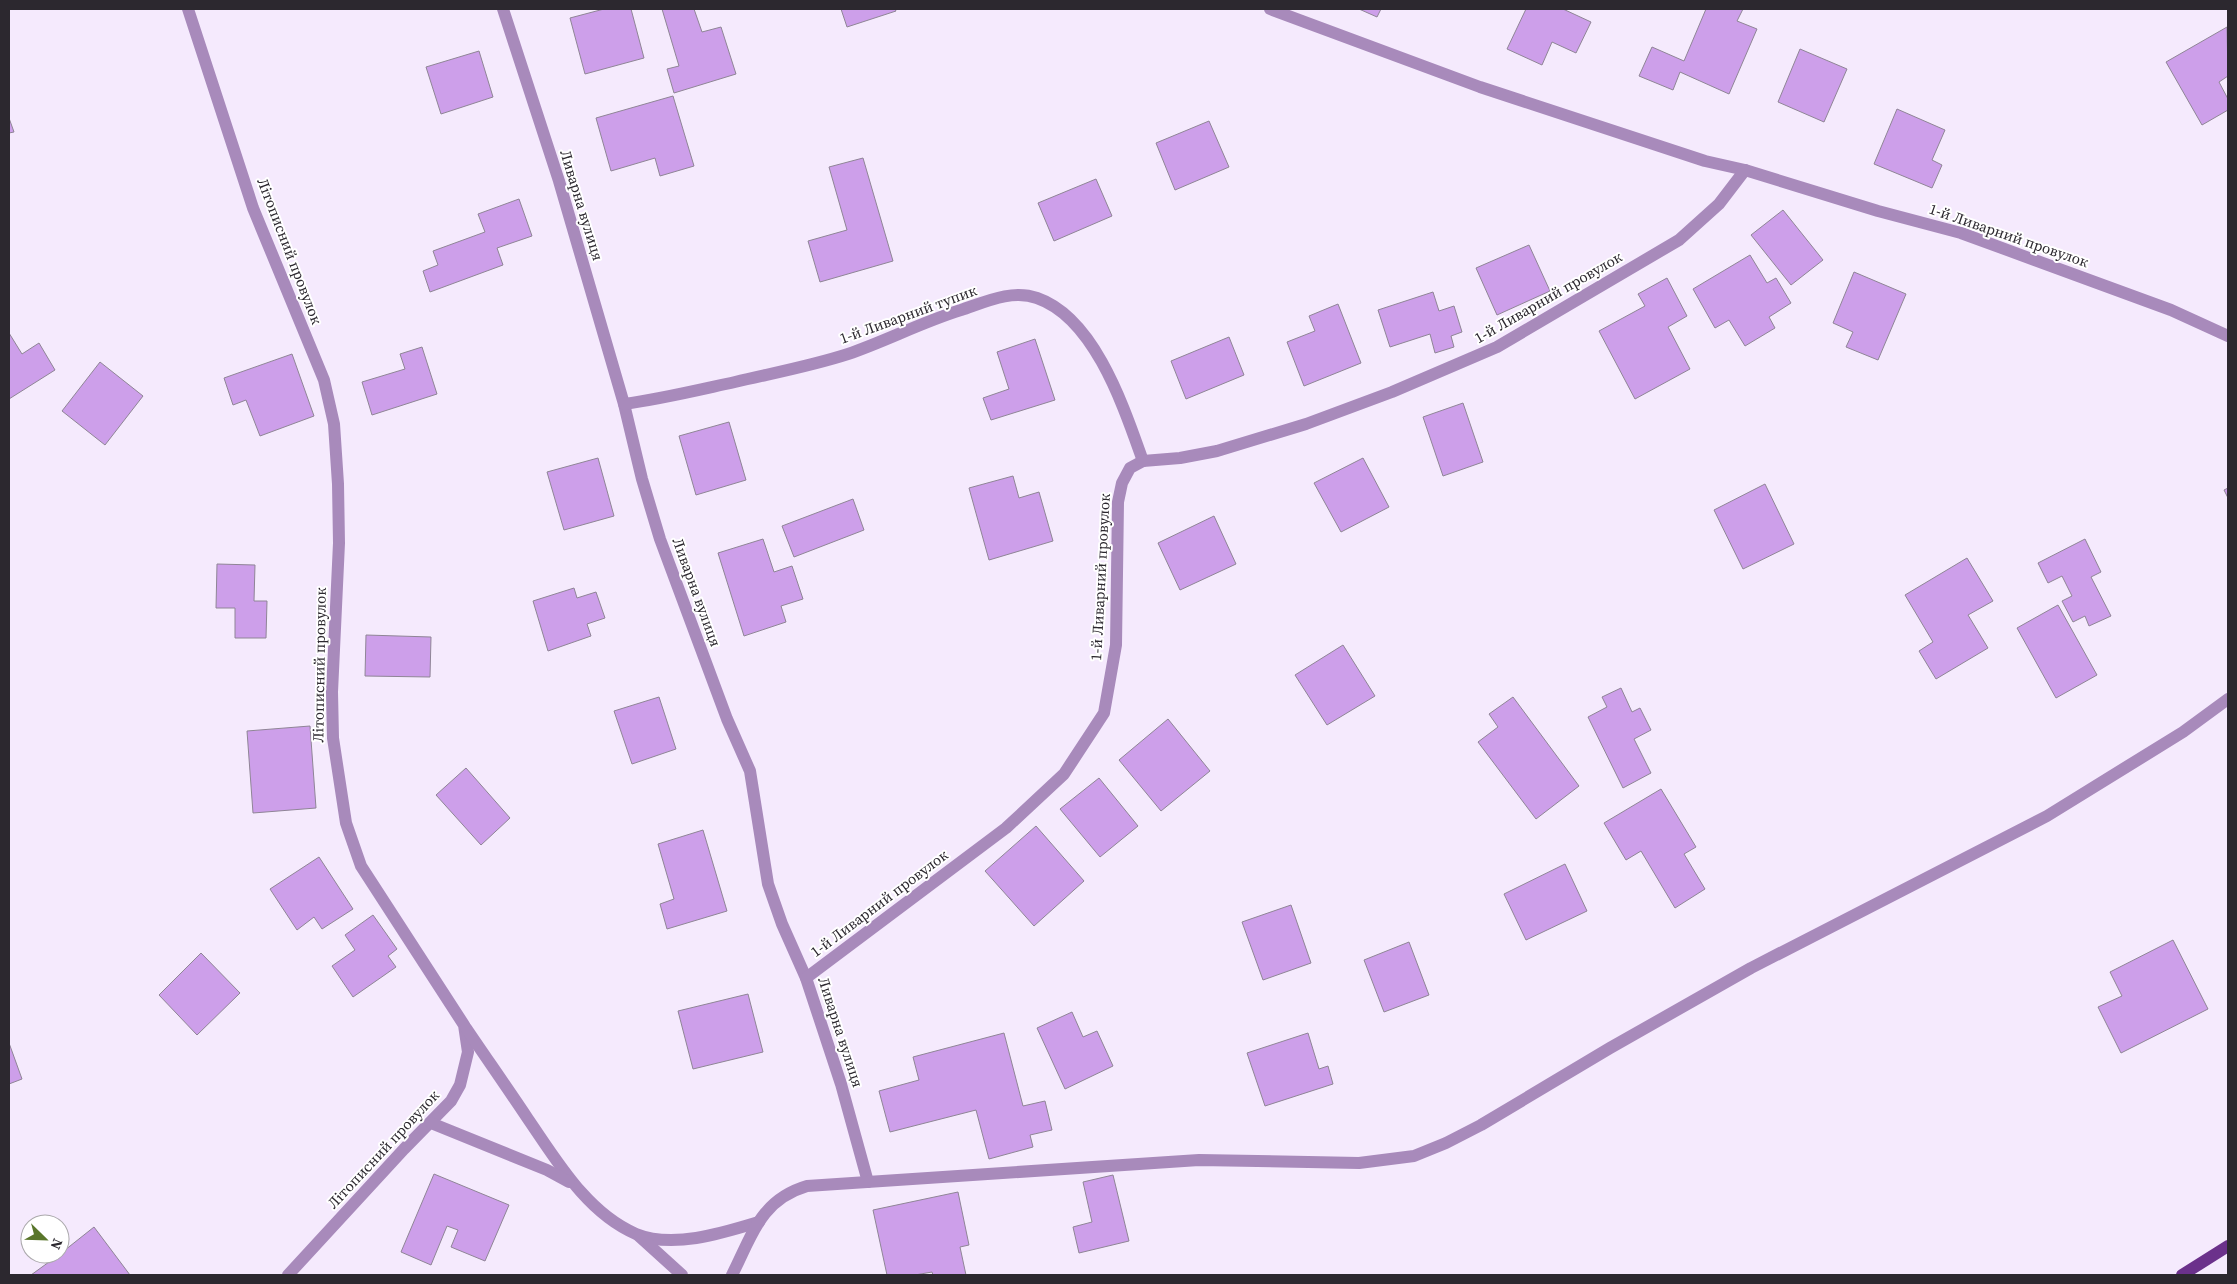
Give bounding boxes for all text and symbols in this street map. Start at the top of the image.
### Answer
street label: Ливарна вулиця [555,147,609,263]
street label: Літописний провулок [252,175,328,328]
street label: 1-й Ливарний провулок [1926,198,2092,272]
street label: 1-й Ливарний провулок [1470,246,1626,348]
street label: 1-й Ливарний тупик [836,279,980,349]
street label: 1-й Ливарний провулок [1085,492,1115,661]
street label: Ливарна вулиця [667,534,727,650]
street label: Літописний провулок [307,586,331,743]
street label: 1-й Ливарний провулок [806,844,953,962]
street label: Ливарна вулиця [813,974,869,1090]
street label: Літописний провулок [322,1085,444,1213]
north arrow [20,1214,70,1264]
text: N [46,1235,68,1253]

